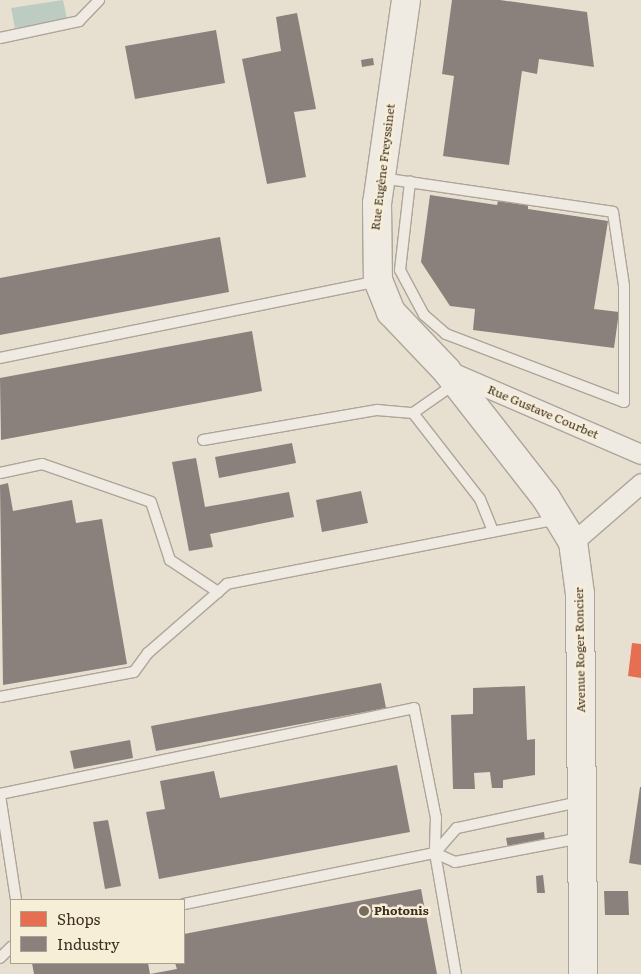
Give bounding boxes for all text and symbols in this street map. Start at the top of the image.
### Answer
street label: Rue Eugène Freyssinet [368,103,398,231]
street label: Rue Gustave Courbet [485,382,601,442]
street label: Avenue Roger Roncier [572,587,588,713]
legend [10,899,185,964]
place label: Photonis [374,904,429,918]
marker: Photonis [358,905,370,917]
text: Shops [57,907,100,930]
text: Industry [57,932,120,955]

